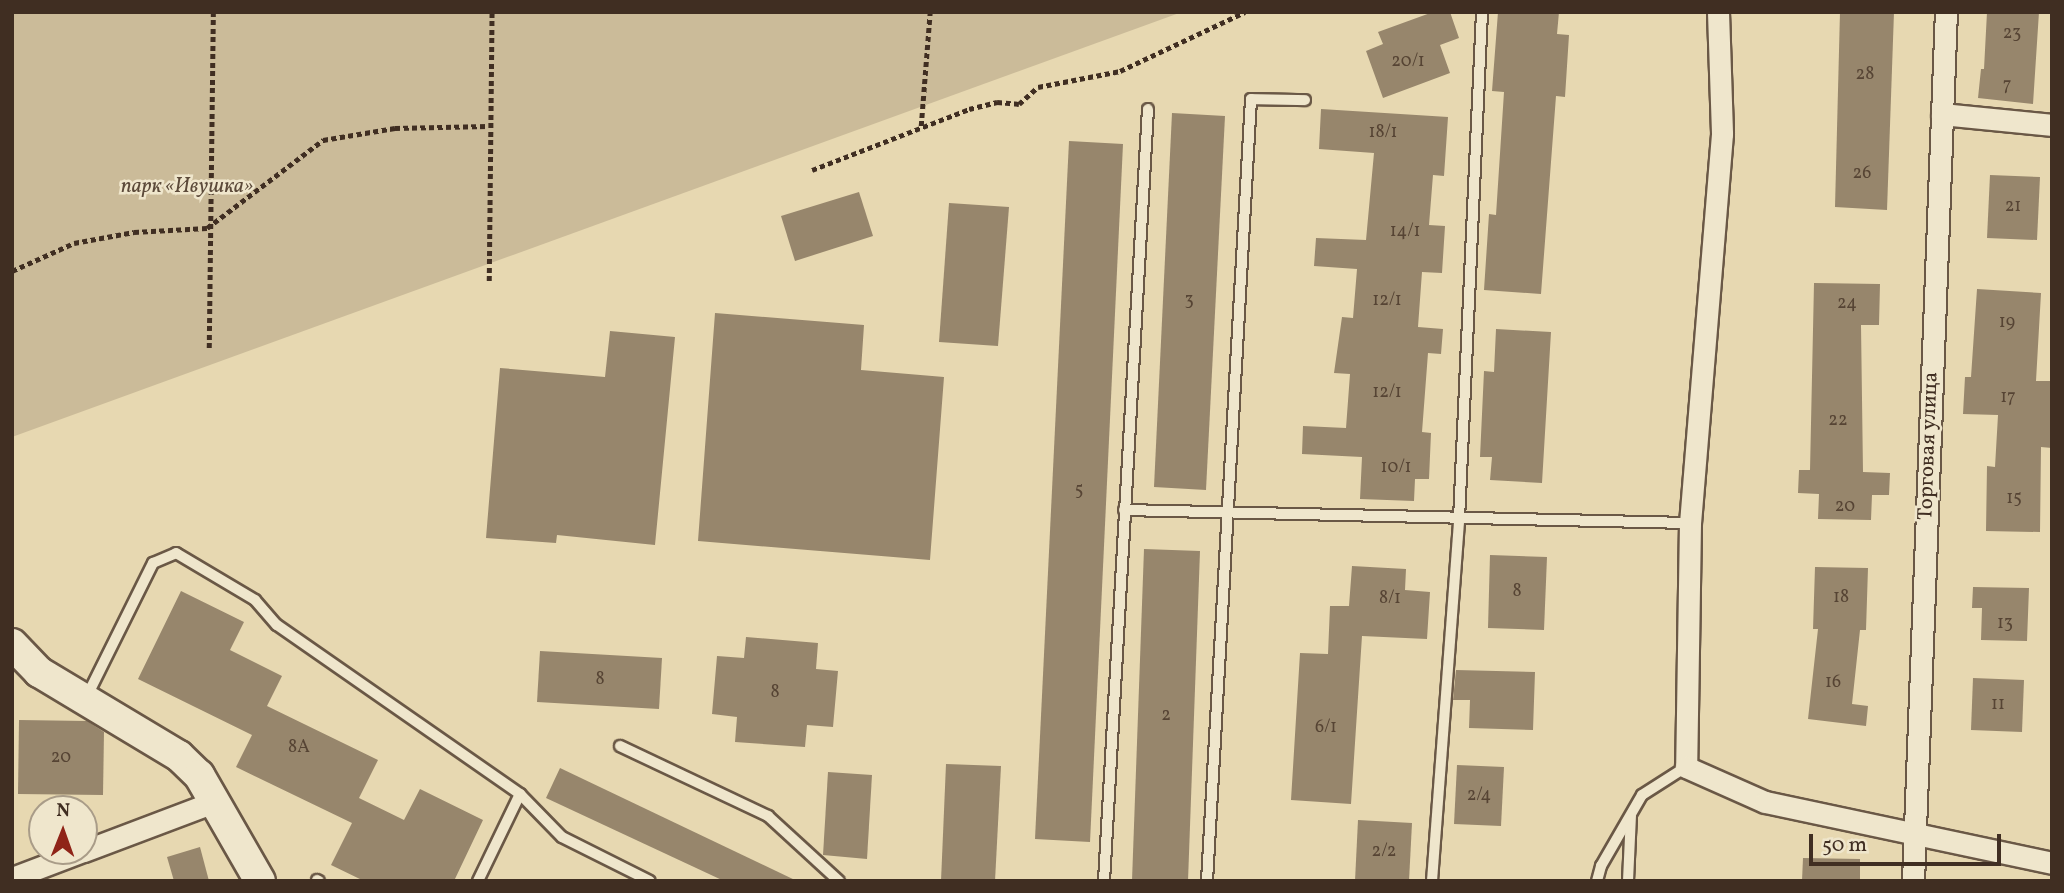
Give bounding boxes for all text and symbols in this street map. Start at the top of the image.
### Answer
house number: 23 [2003,23,2021,45]
house number: 20/1 [1391,51,1425,73]
house number: 28 [1856,64,1874,86]
house number: 7 [2003,75,2011,97]
house number: 18/1 [1368,122,1398,144]
house number: 26 [1853,163,1871,185]
park label: парк «Ивушка» [121,174,253,200]
house number: 21 [2005,196,2021,218]
house number: 14/1 [1390,221,1420,243]
house number: 3 [1184,290,1194,312]
house number: 12/1 [1372,290,1402,312]
house number: 24 [1837,293,1857,315]
house number: 19 [1999,312,2015,334]
street label: Торговая улица [1914,371,1944,521]
house number: 12/1 [1372,382,1402,404]
house number: 17 [2000,387,2016,409]
house number: 22 [1828,410,1848,432]
house number: 10/1 [1381,457,1411,479]
house number: 5 [1075,480,1083,502]
house number: 15 [2006,488,2022,510]
house number: 20 [1835,496,1855,518]
house number: 8 [1512,581,1522,603]
house number: 18 [1833,587,1849,609]
house number: 8/1 [1379,588,1401,610]
house number: 13 [1997,613,2013,635]
house number: 8 [595,669,605,691]
house number: 16 [1825,672,1841,694]
house number: 8 [770,682,780,704]
house number: 11 [1991,694,2005,716]
house number: 2 [1161,705,1171,727]
house number: 6/1 [1315,717,1337,739]
house number: 8А [288,737,310,759]
house number: 20 [51,747,71,769]
house number: 2/4 [1467,785,1491,807]
north arrow [28,795,98,865]
text: N [56,798,70,824]
scale bar [1812,820,2004,864]
text: 50 m [1822,831,1867,860]
house number: 2/2 [1371,841,1397,863]

